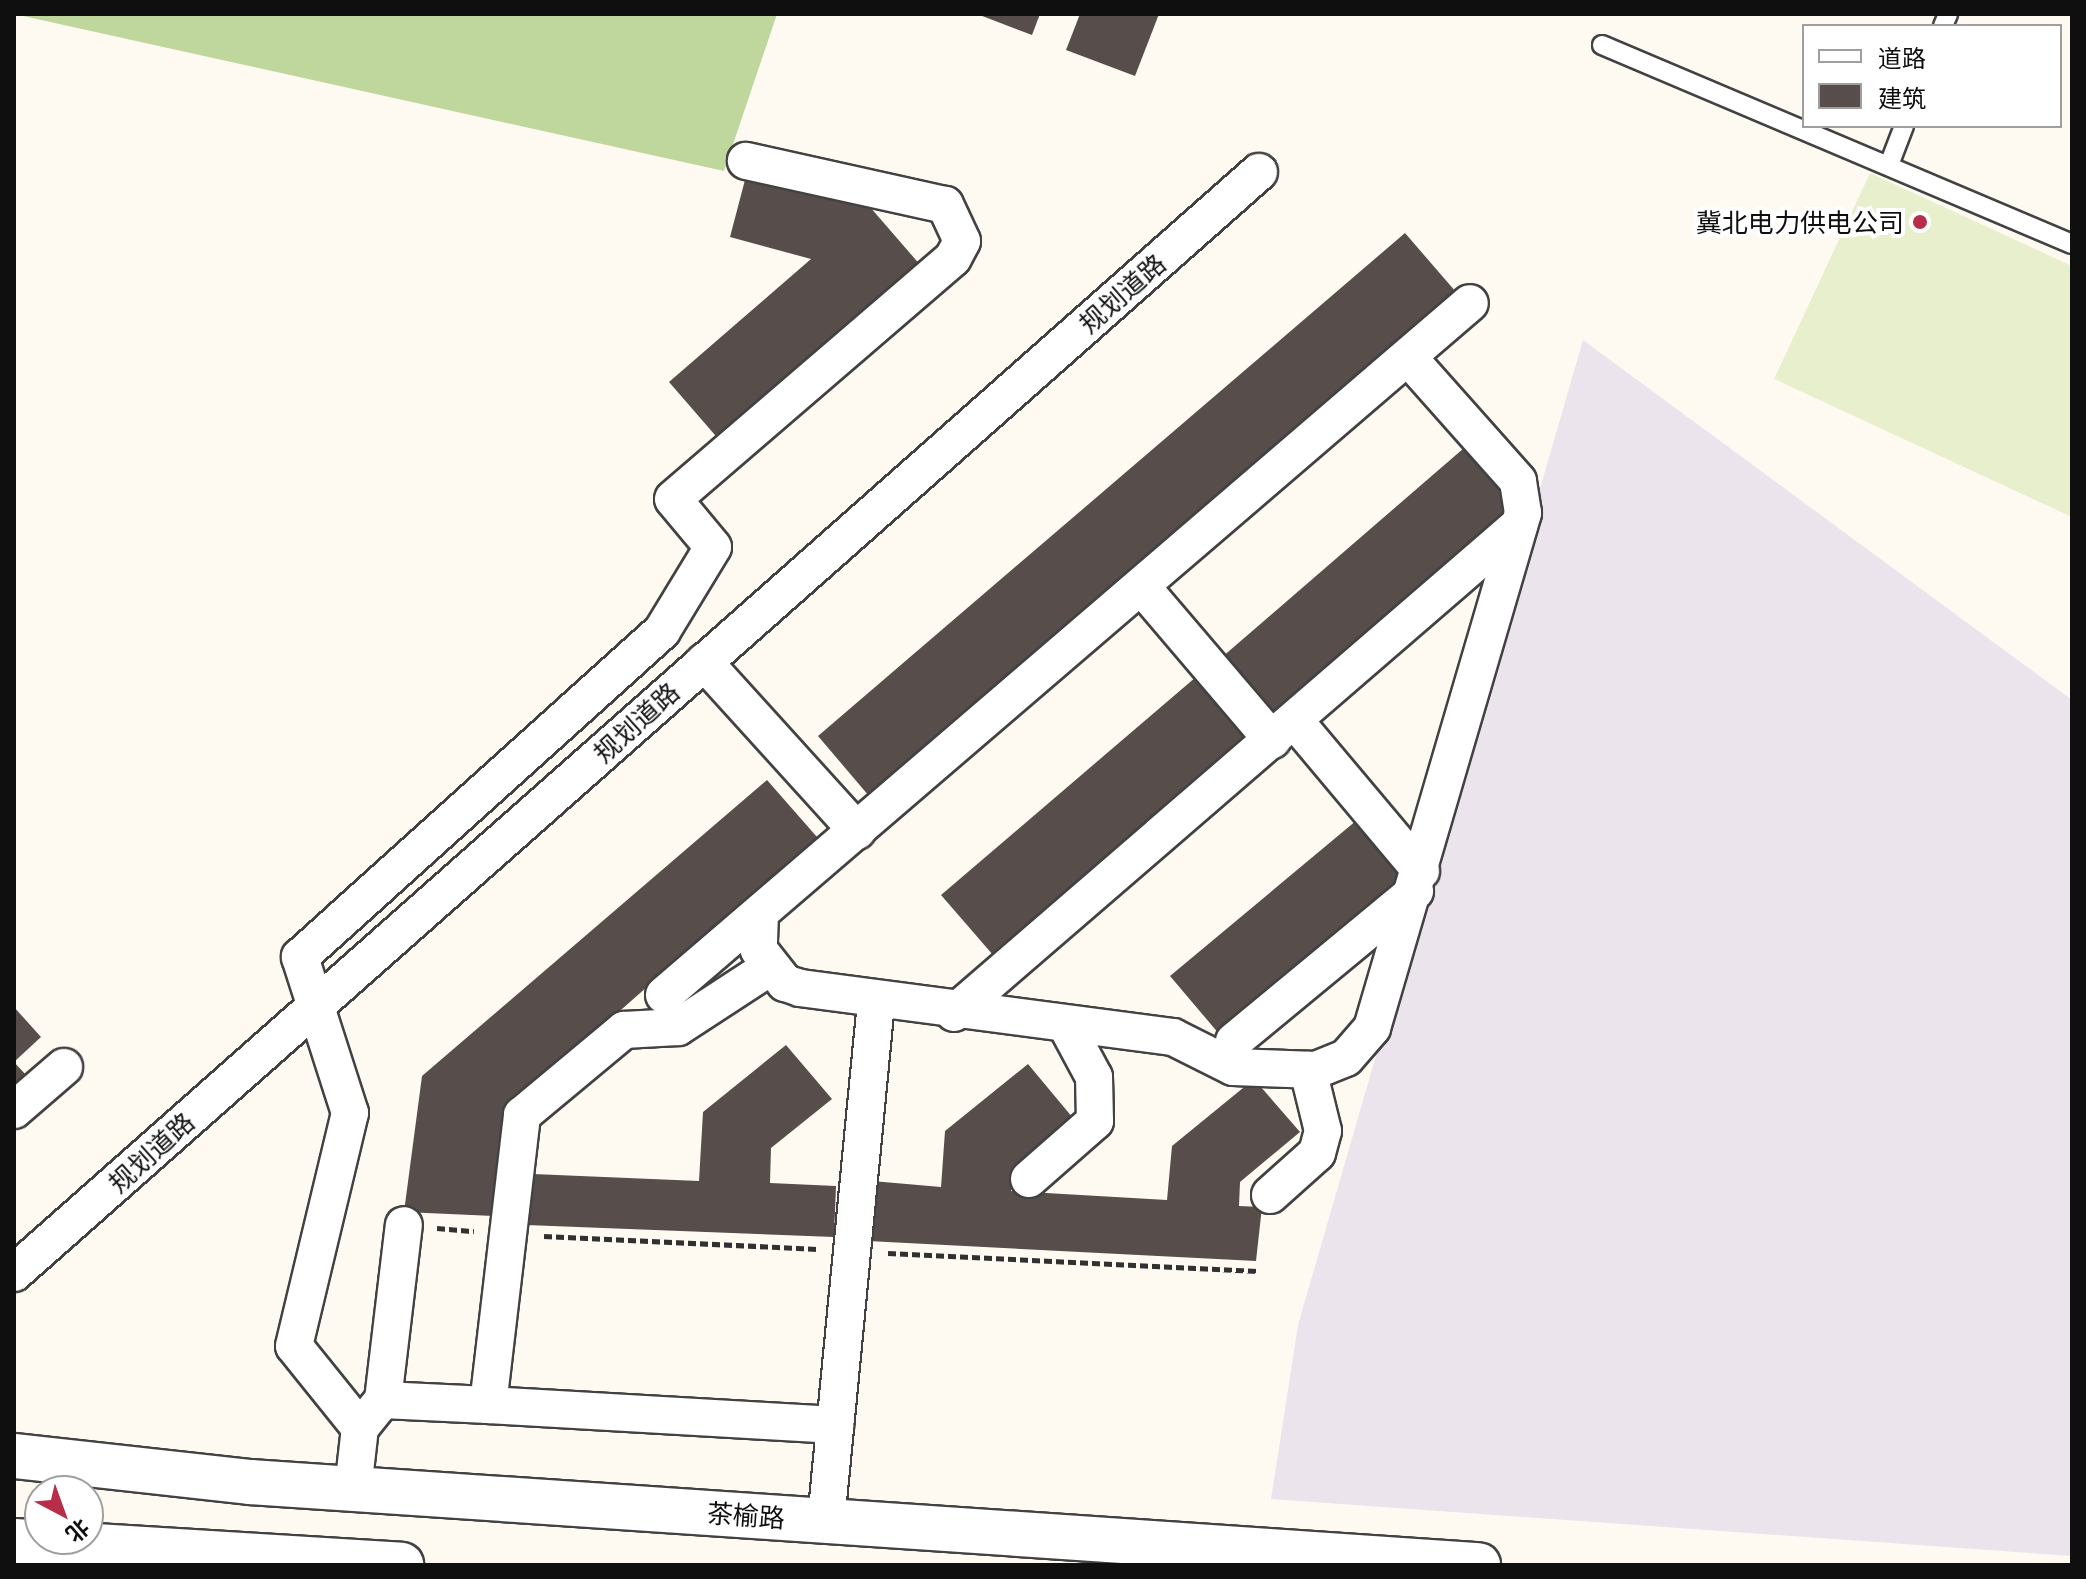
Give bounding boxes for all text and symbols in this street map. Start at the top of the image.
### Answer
legend [1802,24,2062,128]
text: 道路 [1878,41,1926,73]
text: 建筑 [1878,81,1926,113]
place label: 冀北电力供电公司 [1696,206,1904,238]
marker: 冀北电力供电公司 [1911,213,1929,231]
street label: 规划道路 [1073,247,1171,339]
street label: 规划道路 [587,676,685,768]
street label: 规划道路 [102,1106,200,1198]
north arrow [24,1475,104,1555]
street label: 茶榆路 [706,1497,786,1533]
text: 北 [60,1513,97,1550]

